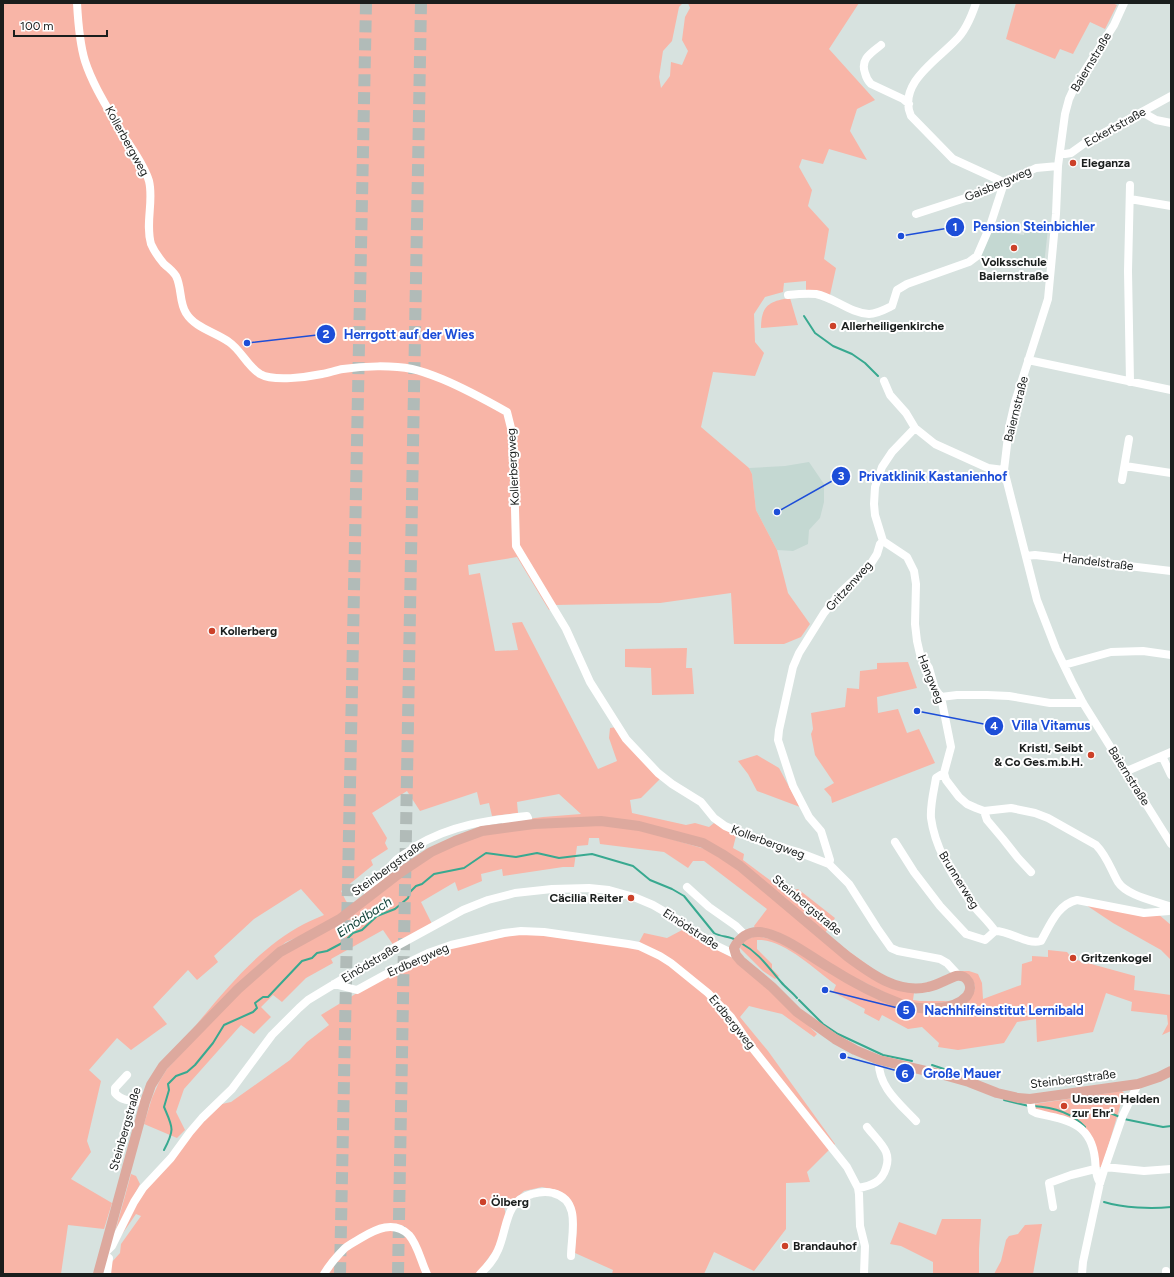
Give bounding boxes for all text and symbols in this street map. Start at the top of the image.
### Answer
scale bar [14,12,107,38]
text: 100 m [20,19,54,33]
street label: Baiernstraße [1068,29,1115,94]
street label: Kollerbergweg [102,104,152,178]
street label: Eckertstraße [1082,104,1149,150]
place label: Eleganza [1081,156,1130,170]
marker: Eleganza [1068,158,1078,168]
street label: Gaisbergweg [963,164,1033,204]
callout: Pension Steinbichler [945,214,1103,239]
text: Pension Steinbichler [973,219,1095,234]
text: 1 [952,220,958,234]
marker: Volksschule Baiernstraße [1009,243,1019,253]
place label: Volksschule Baiernstraße [979,255,1049,283]
place label: Allerheiligenkirche [841,319,945,333]
marker: Allerheiligenkirche [828,321,838,331]
callout: Herrgott auf der Wies [316,322,483,347]
text: 2 [323,327,330,341]
text: Herrgott auf der Wies [344,327,474,342]
street label: Baiernstraße [1001,374,1031,443]
street label: Kollerbergweg [504,428,522,506]
callout: Privatklinik Kastanienhof [831,464,1015,489]
text: 3 [838,469,845,483]
text: Privatklinik Kastanienhof [859,469,1008,484]
street label: Handelstraße [1062,551,1135,573]
street label: Gritzenweg [823,558,875,614]
place label: Kollerberg [220,624,277,638]
marker: Kollerberg [207,626,217,636]
street label: Hangweg [915,652,947,706]
callout: Villa Vitamus [984,713,1098,738]
text: Villa Vitamus [1012,718,1090,733]
text: 4 [990,719,998,733]
place label: Kristl, Seibt & Co Ges.m.b.H. [994,741,1083,769]
street label: Baiernstraße [1105,744,1153,809]
marker: Kristl, Seibt & Co Ges.m.b.H. [1086,750,1096,760]
street label: Kollerbergweg [729,822,807,862]
street label: Steinbergstraße [349,837,427,899]
street label: Brunnerweg [936,849,982,911]
street label: Steinbergstraße [769,872,845,938]
place label: Cäcilia Reiter [549,891,623,905]
marker: Cäcilia Reiter [626,893,636,903]
water label: Einödbach [334,894,394,940]
street label: Einödstraße [660,906,722,953]
street label: Einödstraße [339,940,402,986]
street label: Erdbergweg [385,940,451,980]
place label: Gritzenkogel [1081,951,1152,965]
marker: Gritzenkogel [1068,953,1078,963]
street label: Erdbergweg [706,992,758,1052]
callout: Nachhilfeinstitut Lernibald [896,998,1092,1023]
text: 5 [903,1003,910,1017]
text: Nachhilfeinstitut Lernibald [924,1003,1084,1018]
callout: Große Mauer [895,1061,1009,1086]
text: Große Mauer [923,1066,1001,1081]
text: 6 [902,1067,909,1081]
street label: Steinbergstraße [1029,1067,1117,1091]
street label: Steinbergstraße [106,1085,144,1172]
place label: Unseren Helden zur Ehr' [1072,1092,1160,1120]
marker: Unseren Helden zur Ehr' [1059,1101,1069,1111]
place label: Ölberg [491,1195,529,1209]
marker: Ölberg [478,1197,488,1207]
place label: Brandauhof [793,1239,857,1253]
marker: Brandauhof [780,1241,790,1251]

